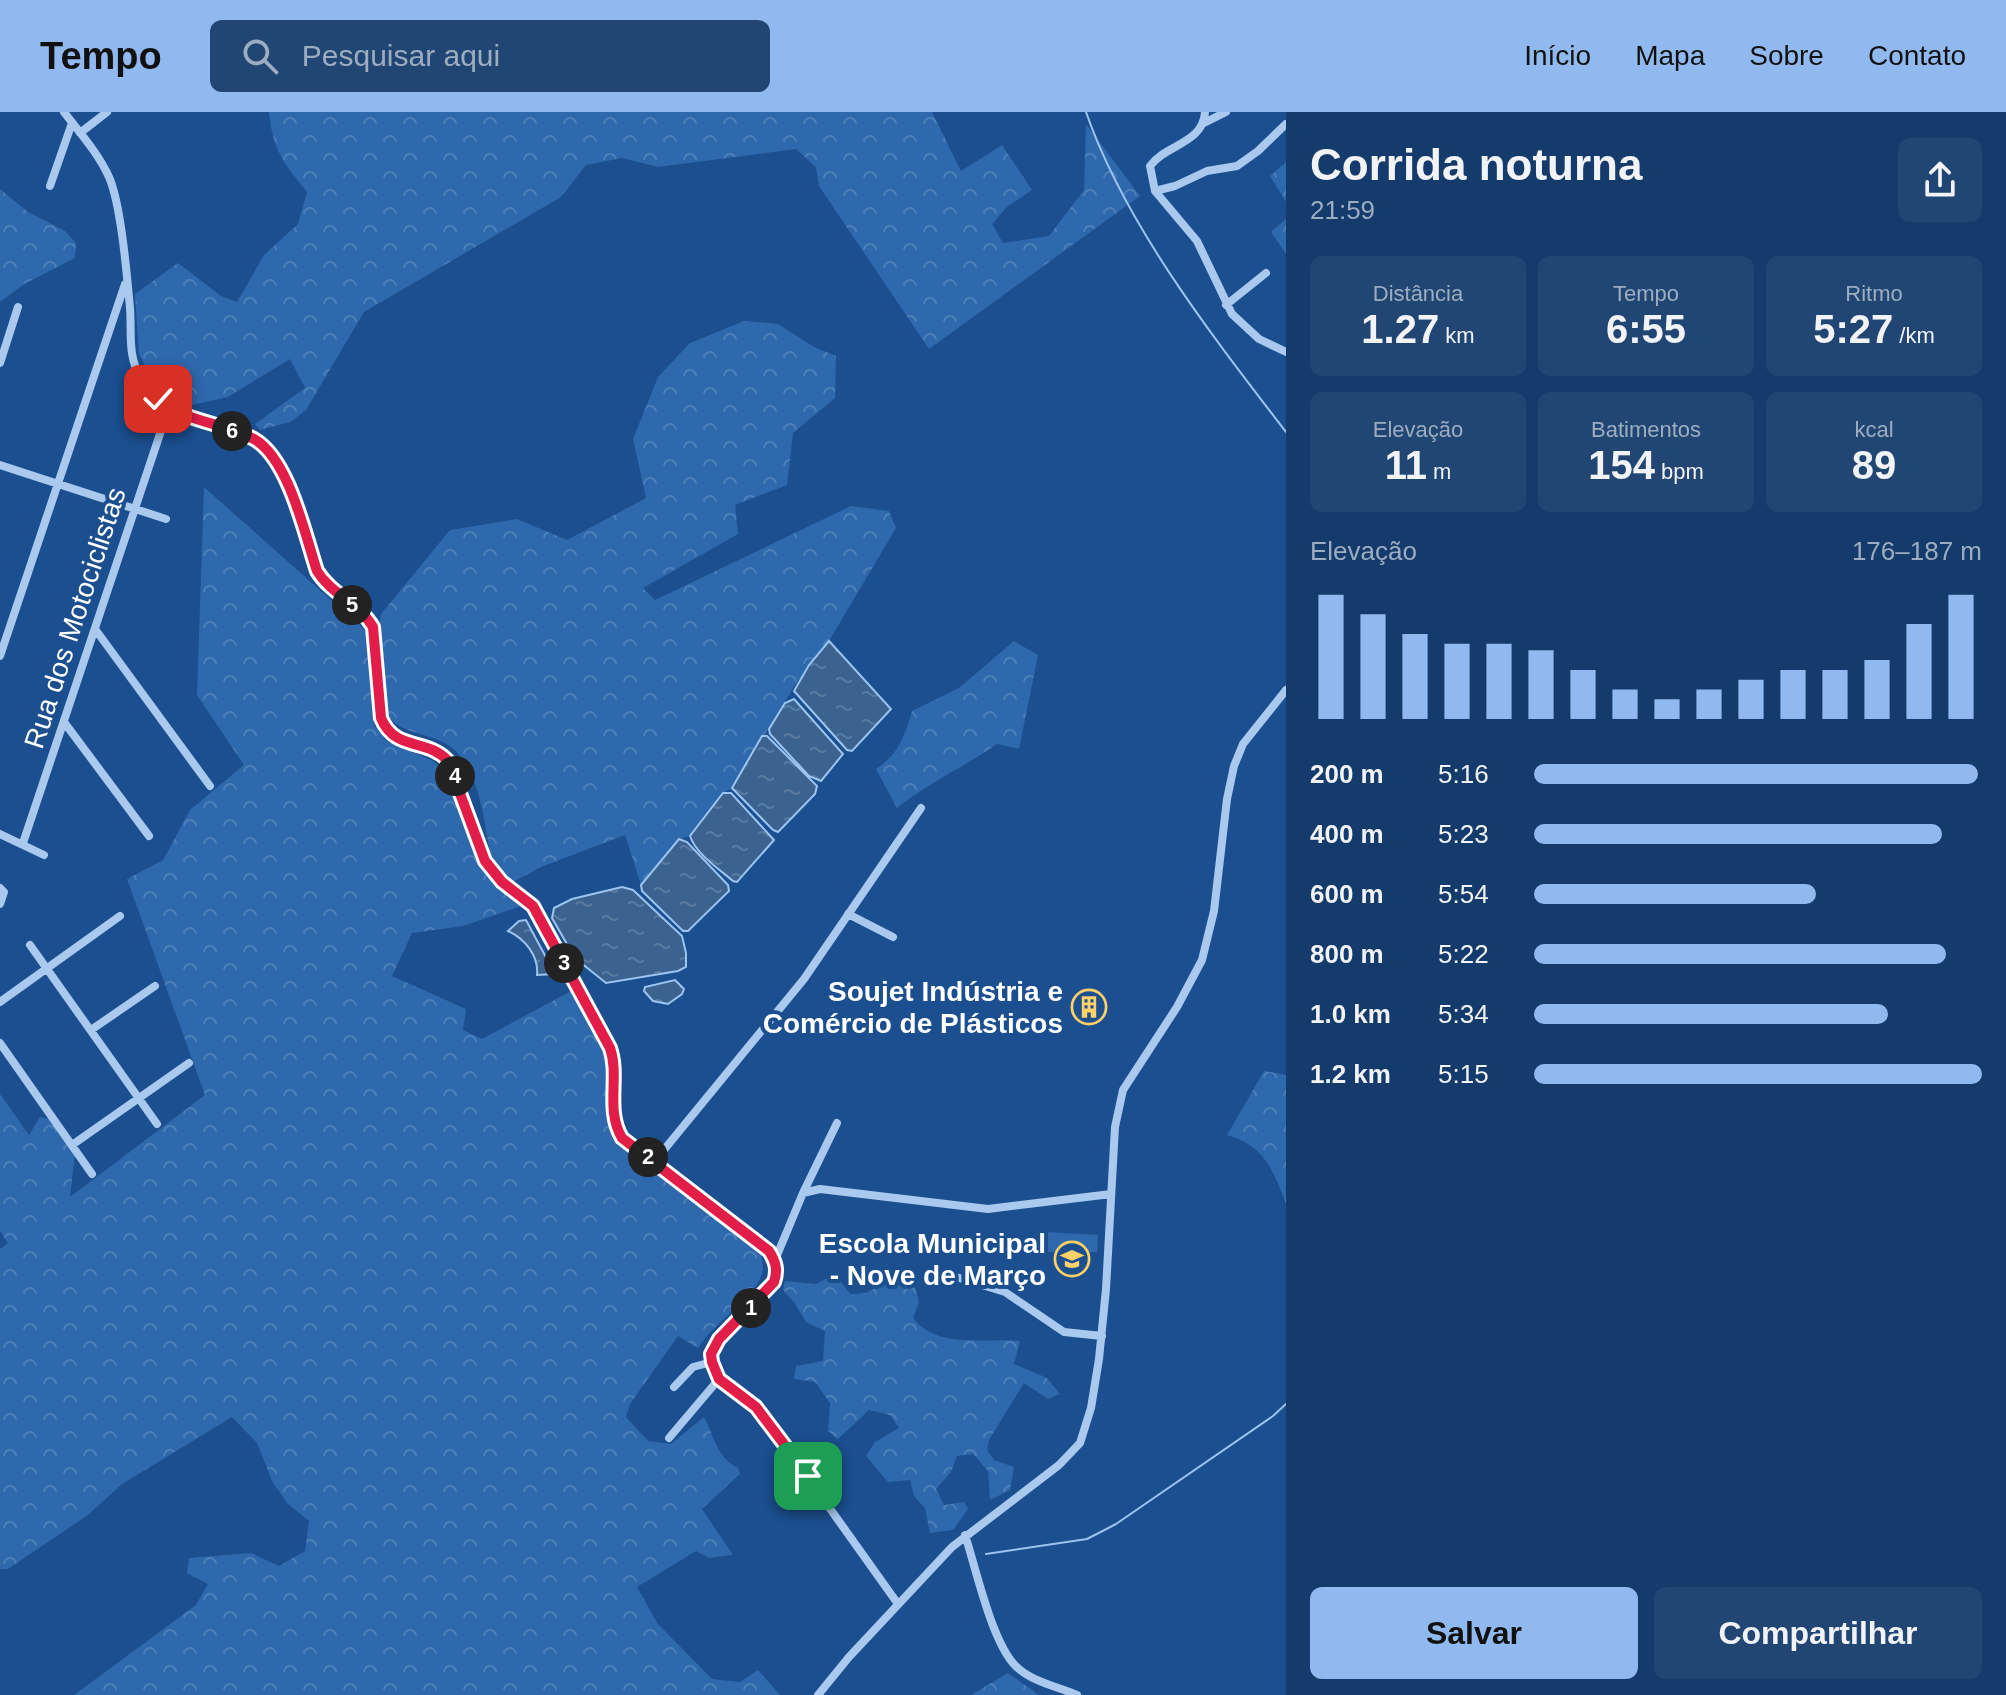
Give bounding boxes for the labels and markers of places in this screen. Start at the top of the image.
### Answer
pin [124,365,192,433]
pin: 6 [212,411,252,451]
pin: 5 [332,585,372,625]
pin: 4 [435,756,475,796]
pin: 3 [544,943,584,983]
place label: Soujet Indústria e Comércio de Plásticos [763,976,1063,1039]
building icon: Soujet Indústria e Comércio de Plásticos [1070,988,1108,1026]
pin: 2 [628,1137,668,1177]
place label: Escola Municipal - Nove de Março [819,1228,1046,1291]
school or university icon: Escola Municipal - Nove de Março [1053,1240,1091,1278]
pin: 1 [731,1288,771,1328]
pin [774,1442,842,1510]

